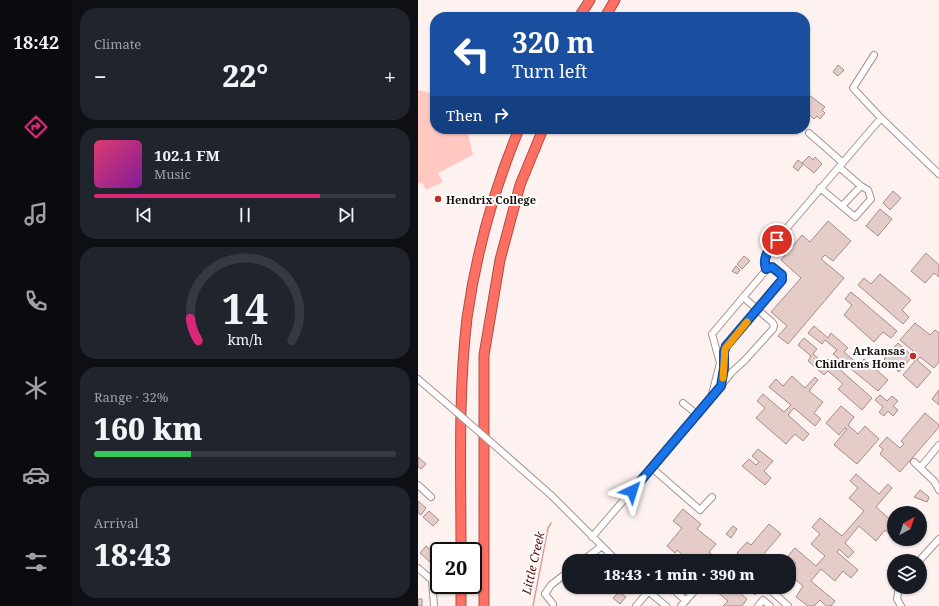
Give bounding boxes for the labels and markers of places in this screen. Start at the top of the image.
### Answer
place label: Hendrix College [446,192,536,207]
marker: Hendrix College [433,194,443,204]
pin [760,223,794,257]
place label: Arkansas Childrens Home [815,343,905,371]
marker: Arkansas Childrens Home [908,351,918,361]

